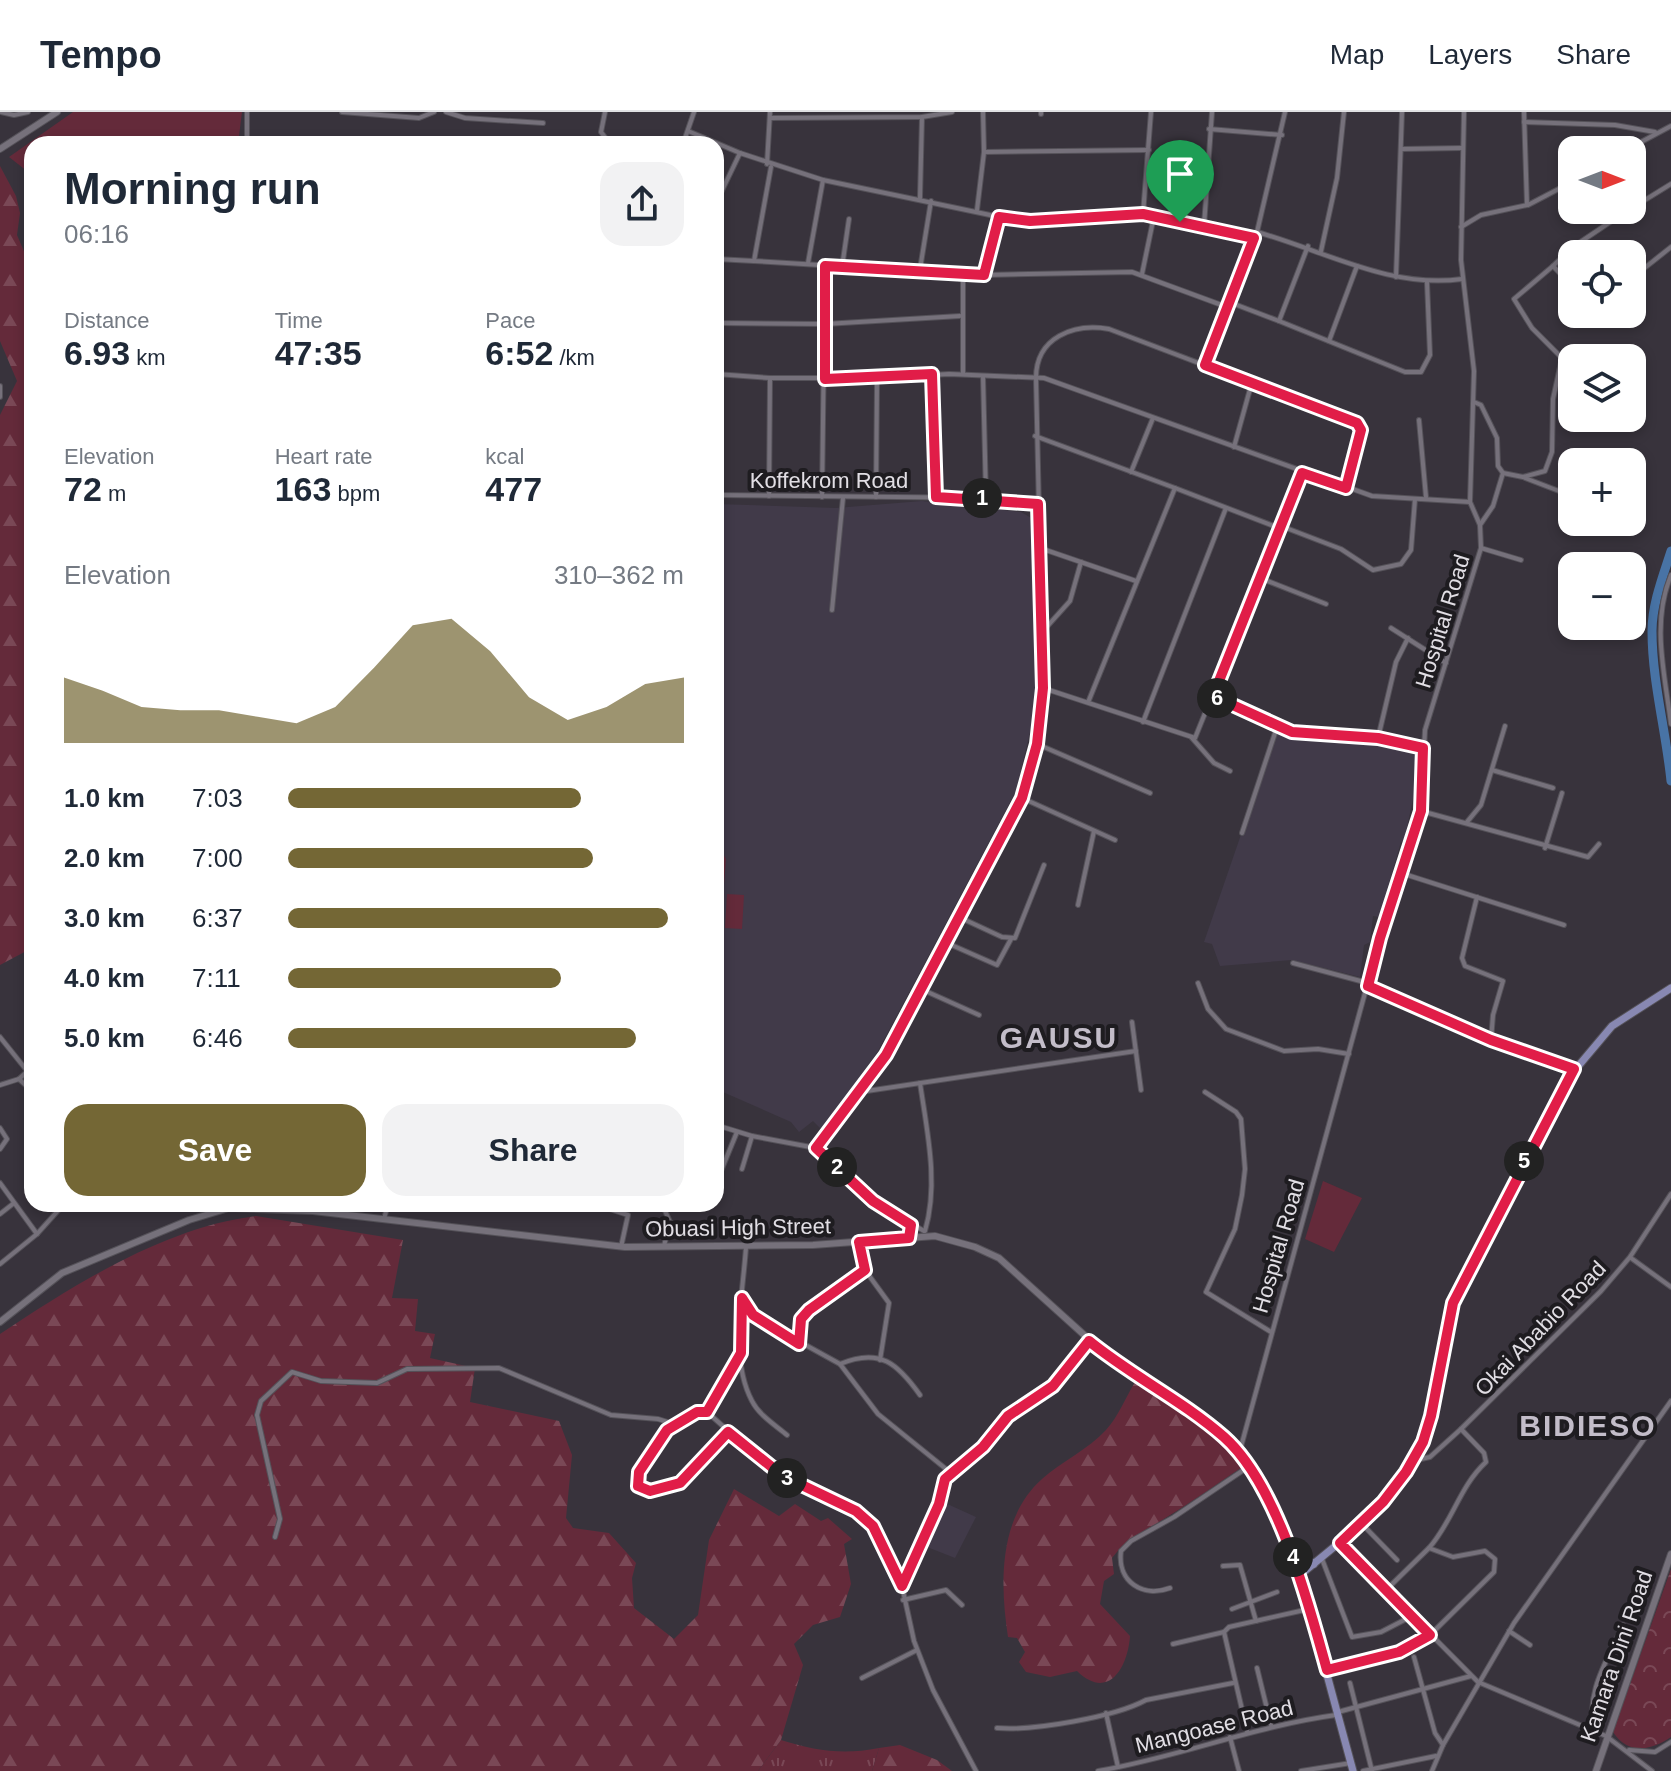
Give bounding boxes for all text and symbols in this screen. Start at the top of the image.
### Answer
text: Tempo [40,34,162,76]
text: Map [1330,39,1384,70]
text: Layers [1428,39,1512,70]
text: Share [1556,39,1631,70]
north arrow [1558,136,1646,224]
map controls [1558,136,1646,640]
pin [1146,140,1214,222]
icon: arrive [1158,152,1202,196]
button: share [600,162,684,246]
text: Morning run [64,164,321,213]
text: 06:16 [64,219,129,249]
button: locate [1558,240,1646,328]
text: Distance [64,308,150,333]
text: Time [275,308,323,333]
text: Pace [485,308,535,333]
text: 6.93 [64,334,130,372]
text: 47:35 [275,334,362,372]
text: 6:52 [485,334,553,372]
button: layers [1558,344,1646,432]
text: km [130,345,166,370]
text: /km [553,345,595,370]
text: Elevation [64,444,155,469]
text: Heart rate [275,444,372,469]
text: kcal [485,444,524,469]
button: + [1558,448,1646,536]
street label: Koffekrom Road [750,468,908,493]
text: 72 [64,470,102,508]
text: 163 [275,470,331,508]
text: 477 [485,470,542,508]
pin: 1 [962,478,1002,518]
text: m [102,481,126,506]
text: bpm [331,481,380,506]
text: 1 [976,485,988,510]
street label: Hospital Road [1410,551,1475,691]
button: − [1558,552,1646,640]
text: Elevation [64,560,171,590]
text: 310–362 m [554,560,684,590]
pin: 6 [1197,678,1237,718]
text: 6 [1211,685,1223,710]
text: 1.0 km [64,783,145,813]
text: 7:03 [192,783,243,813]
text: 2.0 km [64,843,145,873]
text: 7:00 [192,843,243,873]
text: 3.0 km [64,903,145,933]
text: 6:37 [192,903,243,933]
text: 4.0 km [64,963,145,993]
text: 7:11 [192,963,241,993]
district label: GAUSU [1000,1021,1118,1054]
text: 5.0 km [64,1023,145,1053]
text: 6:46 [192,1023,243,1053]
button: Save [64,1104,366,1196]
button: Share [382,1104,684,1196]
pin: 5 [1504,1141,1544,1181]
pin: 2 [817,1147,857,1187]
text: 5 [1518,1148,1530,1173]
text: 2 [831,1154,843,1179]
street label: Hospital Road [1247,1176,1310,1316]
street label: Obuasi High Street [645,1213,831,1242]
street label: Okai Ababio Road [1470,1256,1611,1401]
district label: BIDIESO [1519,1409,1657,1442]
pin: 3 [767,1458,807,1498]
text: 3 [781,1465,793,1490]
pin: 4 [1273,1537,1313,1577]
text: 4 [1287,1544,1299,1569]
street label: Kamara Dini Road [1575,1567,1658,1745]
street label: Mangoase Road [1133,1695,1295,1758]

